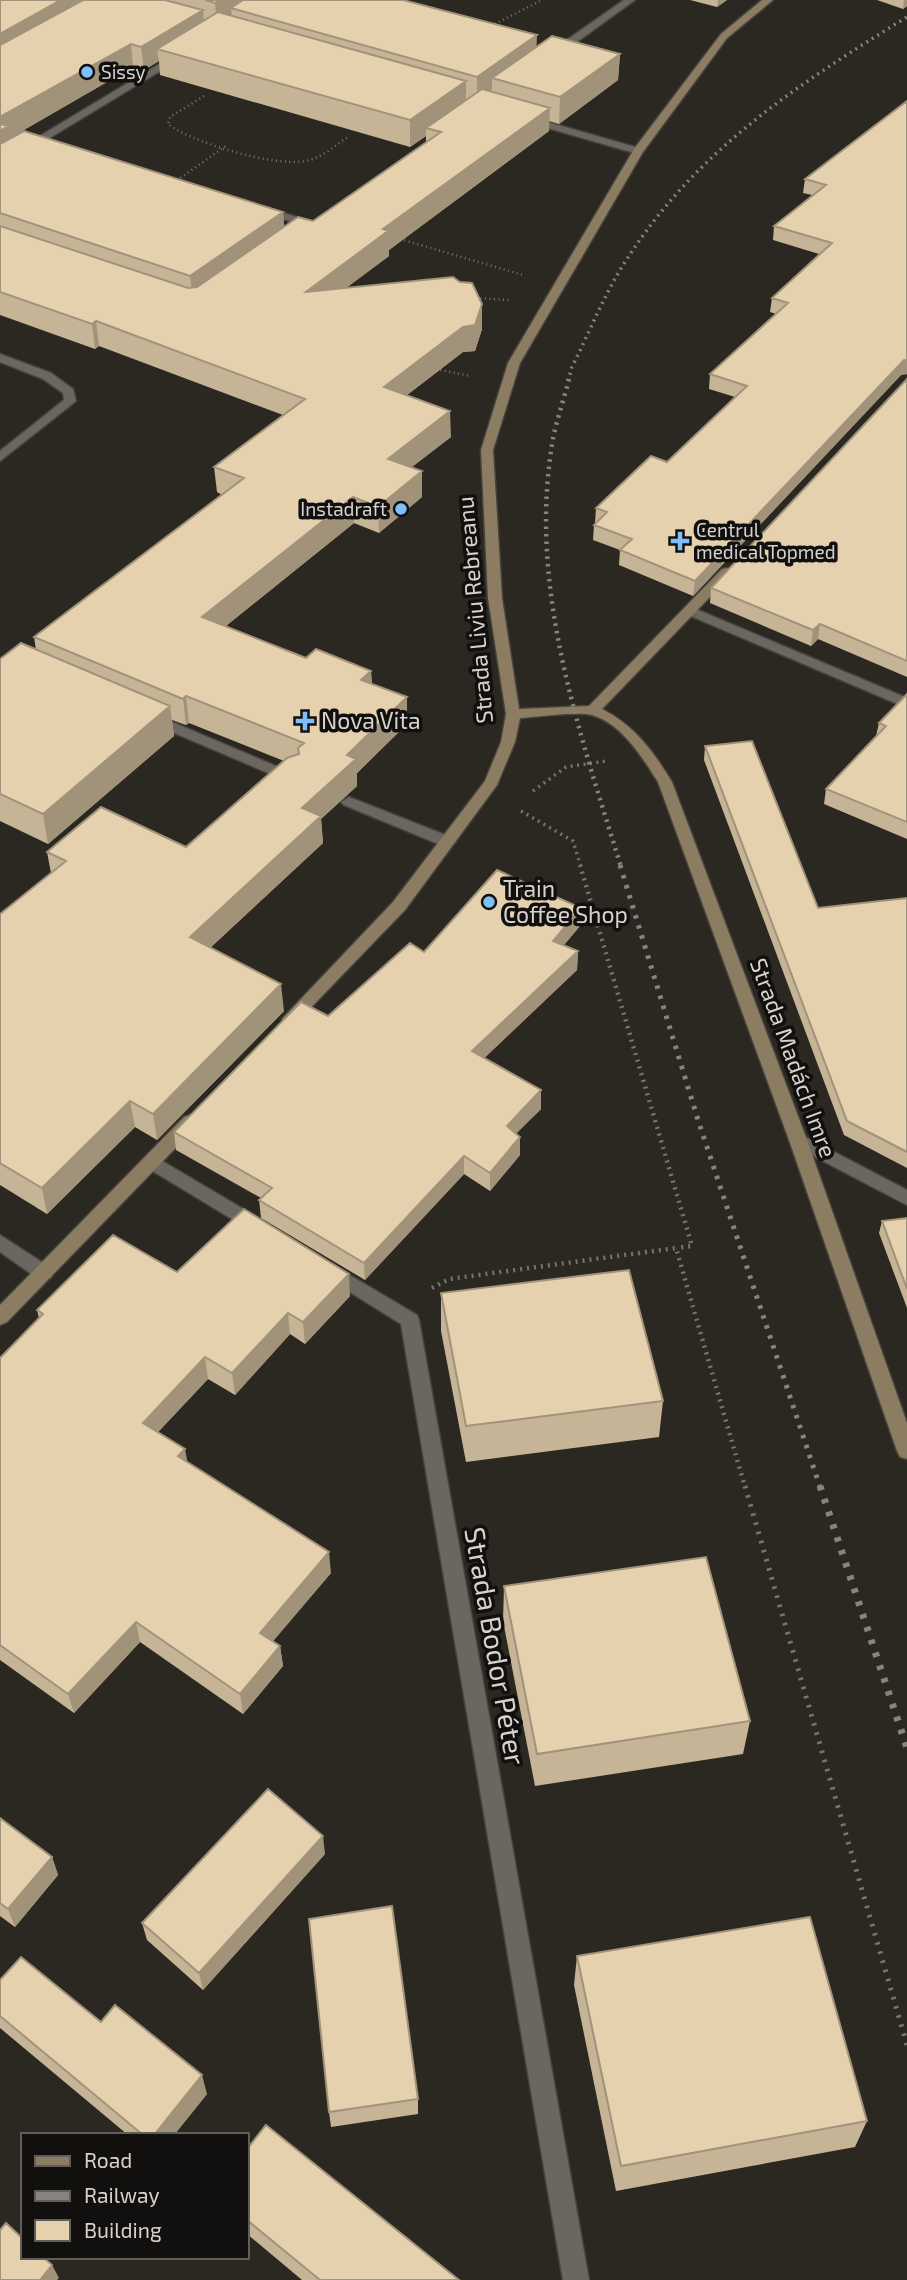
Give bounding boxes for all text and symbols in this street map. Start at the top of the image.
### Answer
place label: Sissy [101,60,146,83]
marker: Sissy [79,64,95,80]
street label: Strada Liviu Rebreanu [450,495,498,725]
place label: Instadraft [300,497,387,520]
marker: Instadraft [393,501,409,517]
place label: Centrul medical Topmed [696,518,836,563]
marker: Centrul medical Topmed [670,531,690,551]
place label: Nova Vita [321,706,421,734]
marker: Nova Vita [295,711,315,731]
place label: Train Coffee Shop [503,874,628,928]
marker: Train Coffee Shop [481,894,497,910]
street label: Strada Madách Imre [745,954,843,1161]
street label: Strada Bodor Péter [458,1524,534,1767]
legend [21,2133,248,2259]
text: Road [84,2147,132,2172]
text: Railway [84,2182,160,2207]
text: Building [84,2217,162,2242]

